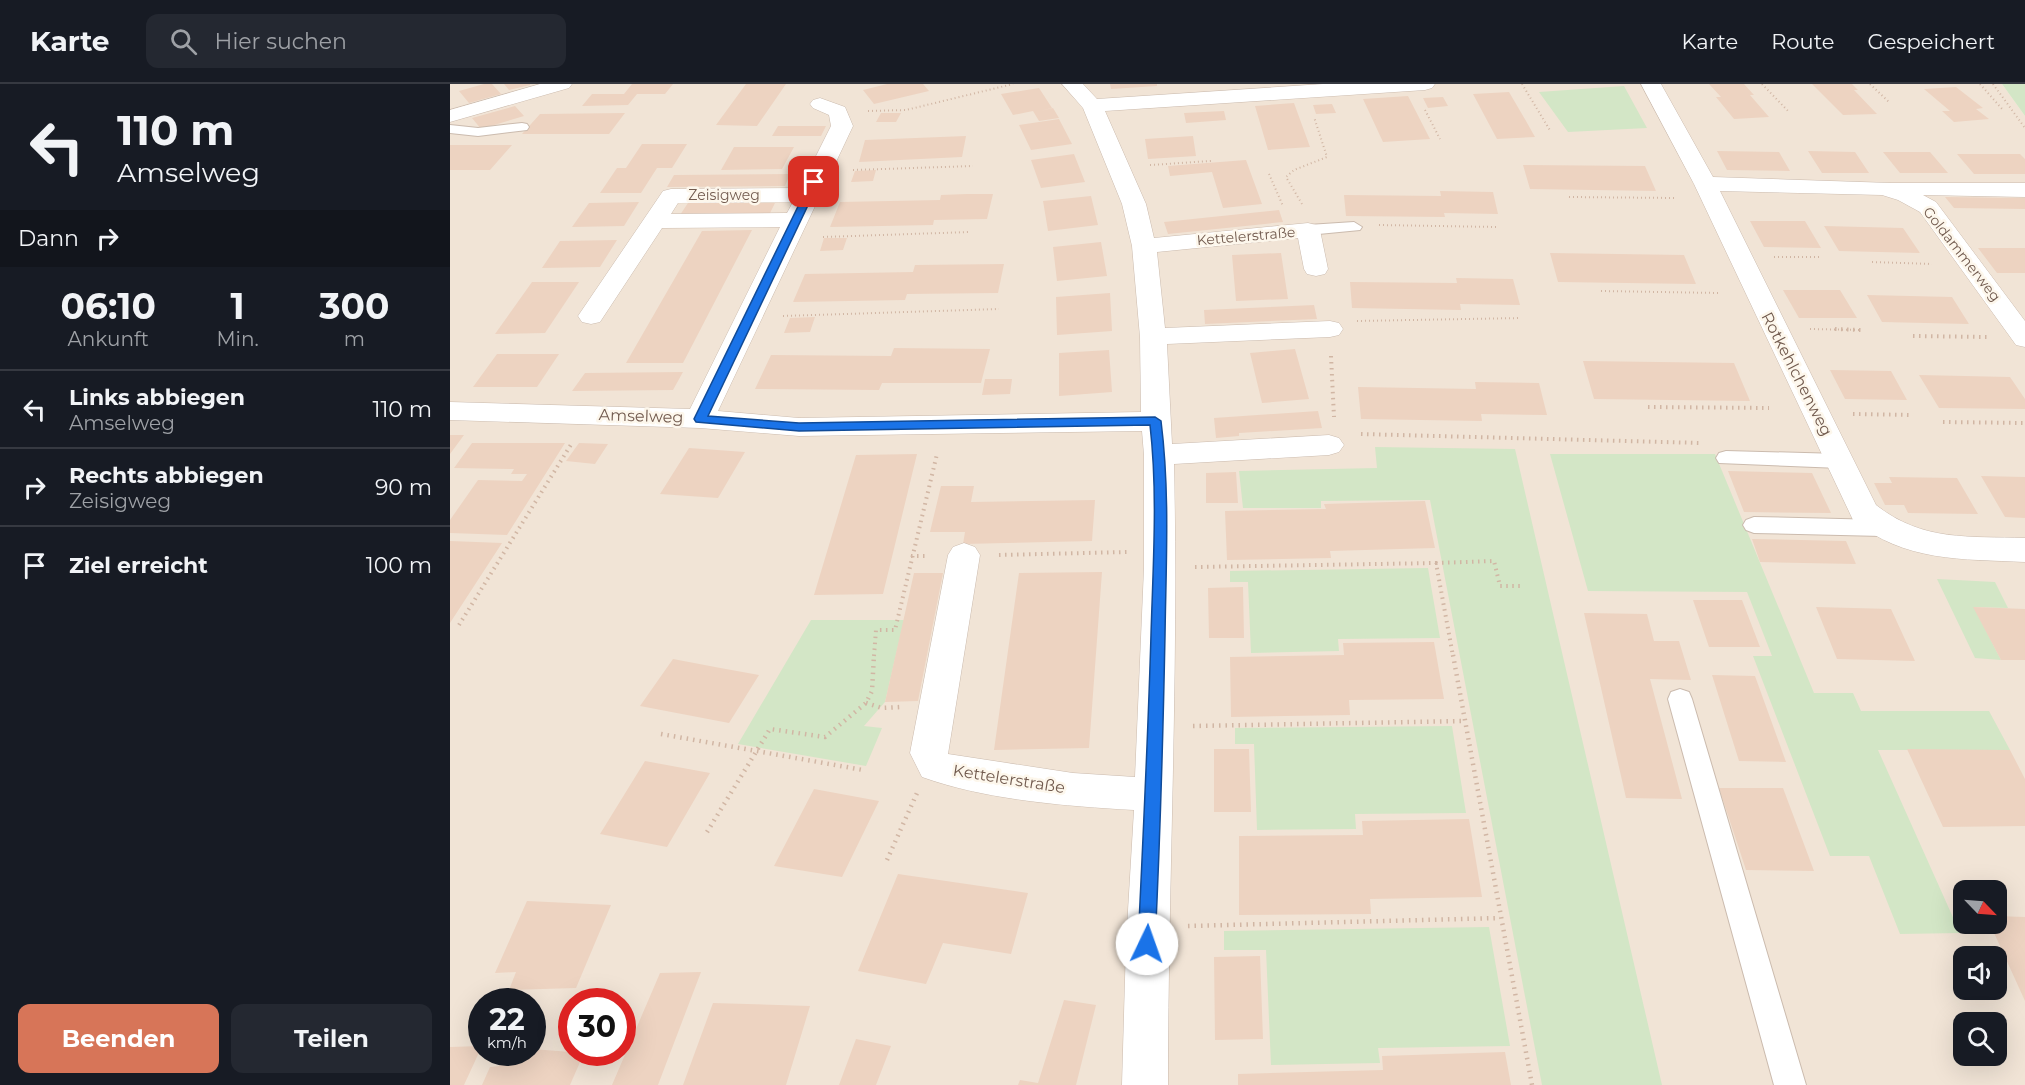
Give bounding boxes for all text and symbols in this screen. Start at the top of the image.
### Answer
search box [146,14,566,68]
text: Karte [30,24,110,58]
icon: search [167,25,200,58]
text: Hier suchen [215,28,347,55]
text: Karte [1682,29,1738,54]
text: Route [1771,29,1834,54]
text: Gespeichert [1867,29,1995,54]
text: 110 m [117,104,234,156]
icon: left [18,108,96,186]
text: Amselweg [117,156,260,189]
pin [788,156,839,207]
icon: arrive [797,165,830,198]
street label: Zeisigweg [688,186,760,204]
street label: Goldammerweg [1919,203,2005,305]
icon: right [91,222,124,255]
street label: Kettelerstraße [1196,223,1296,249]
text: Dann [18,225,79,252]
text: 06:10 [61,284,156,328]
text: 1 [231,284,245,328]
text: 300 [319,284,389,328]
street label: Rotkehlchenweg [1758,309,1836,439]
text: Ankunft [67,327,149,351]
text: Min. [216,327,259,351]
text: m [344,327,365,351]
text: Links abbiegen [69,384,245,411]
icon: left [18,393,51,426]
text: 110 m [372,396,432,423]
street label: Amselweg [598,405,684,427]
text: Amselweg [69,411,175,435]
text: Rechts abbiegen [69,462,264,489]
icon: right [18,471,51,504]
text: 90 m [375,474,432,501]
text: Zeisigweg [69,489,171,513]
icon: arrive [18,549,51,582]
text: Ziel erreicht [69,552,208,579]
text: 100 m [366,552,432,579]
street label: Kettelerstraße [952,761,1066,797]
north arrow [1953,880,2007,934]
map controls [1953,880,2007,1066]
position arrow [1115,912,1179,976]
button: sound [1953,946,2007,1000]
speed limit sign: 30 [558,988,636,1066]
text: 22 [489,1001,525,1038]
button: Beenden [18,1004,219,1073]
button: Teilen [231,1004,432,1073]
button: search [1953,1012,2007,1066]
text: km/h [487,1033,527,1052]

